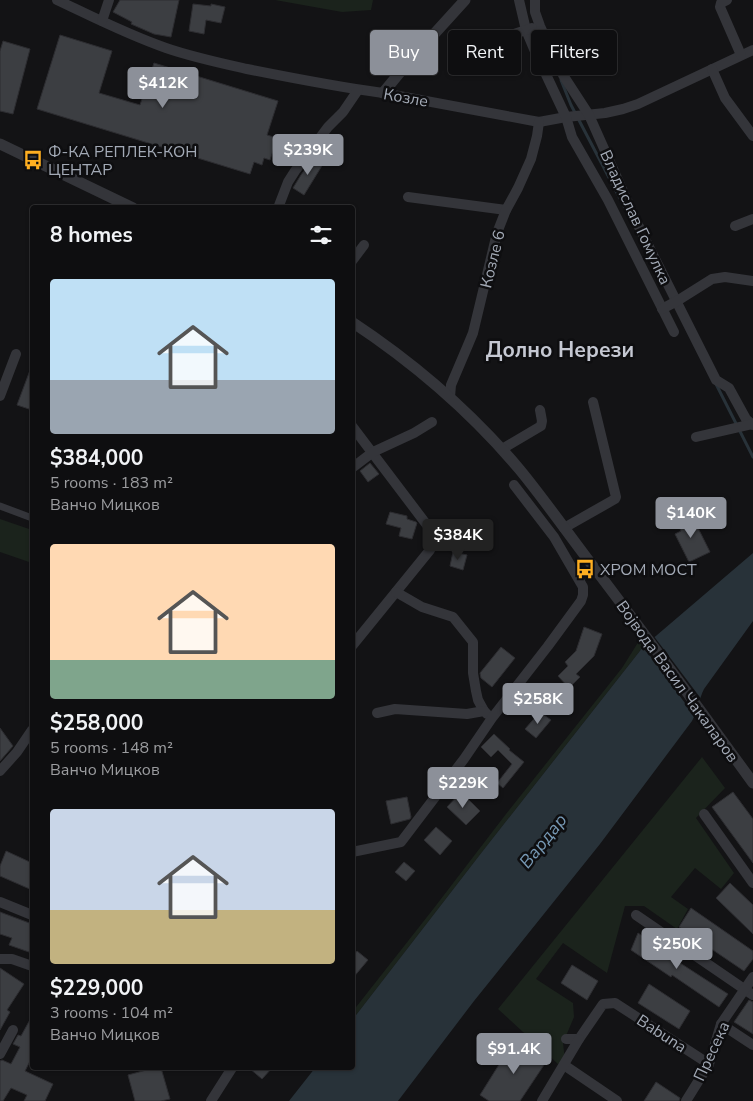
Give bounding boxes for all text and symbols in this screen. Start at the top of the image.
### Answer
chip: Buy [370,30,438,75]
chip: Rent [448,30,521,75]
chip: Filters [531,30,617,75]
pin: $412K [128,66,198,109]
text: $412K [138,72,188,94]
street label: Козле [382,83,430,113]
pin: $239K [273,134,343,176]
text: $239K [283,139,333,161]
place label: Ф-КА РЕПЛЕК-КОН ЦЕНТАР [48,141,198,181]
street label: Владислав Гомулка [594,147,676,288]
bus stop icon: Ф-КА РЕПЛЕК-КОН ЦЕНТАР [22,149,44,171]
text: 8 homes [50,221,133,249]
icon: filters [307,221,335,249]
street label: Козле 6 [475,228,511,290]
icon: home [148,312,238,402]
district label: Долно Нерези [486,336,634,364]
text: $384,000 [50,444,143,472]
text: 5 rooms · 183 m² [50,472,173,494]
text: Ванчо Мицков [50,494,160,516]
pin: $140K [656,496,726,539]
text: $140K [666,502,716,524]
pin: $384K [423,518,493,561]
text: $384K [433,524,483,546]
bus stop icon: ХРОМ МОСТ [574,558,596,580]
place label: ХРОМ МОСТ [600,559,697,581]
icon: home [148,577,238,667]
street label: Војвода Васил Чакаларов [611,596,744,767]
pin: $258K [503,682,573,725]
text: $258K [513,688,563,710]
text: $258,000 [50,709,143,737]
text: 5 rooms · 148 m² [50,737,173,759]
text: Ванчо Мицков [50,759,160,781]
pin: $229K [428,766,498,809]
text: $229K [438,772,488,794]
water label: Вардар [514,809,572,873]
icon: home [148,842,238,932]
pin: $250K [642,928,712,970]
text: $250K [652,933,702,955]
text: $229,000 [50,974,143,1002]
text: 3 rooms · 104 m² [50,1002,173,1024]
street label: Babuna [632,1010,691,1058]
street label: Пресека [689,1018,735,1085]
text: Ванчо Мицков [50,1024,160,1046]
pin: $91.4K [473,1032,555,1075]
text: $91.4K [488,1038,541,1060]

